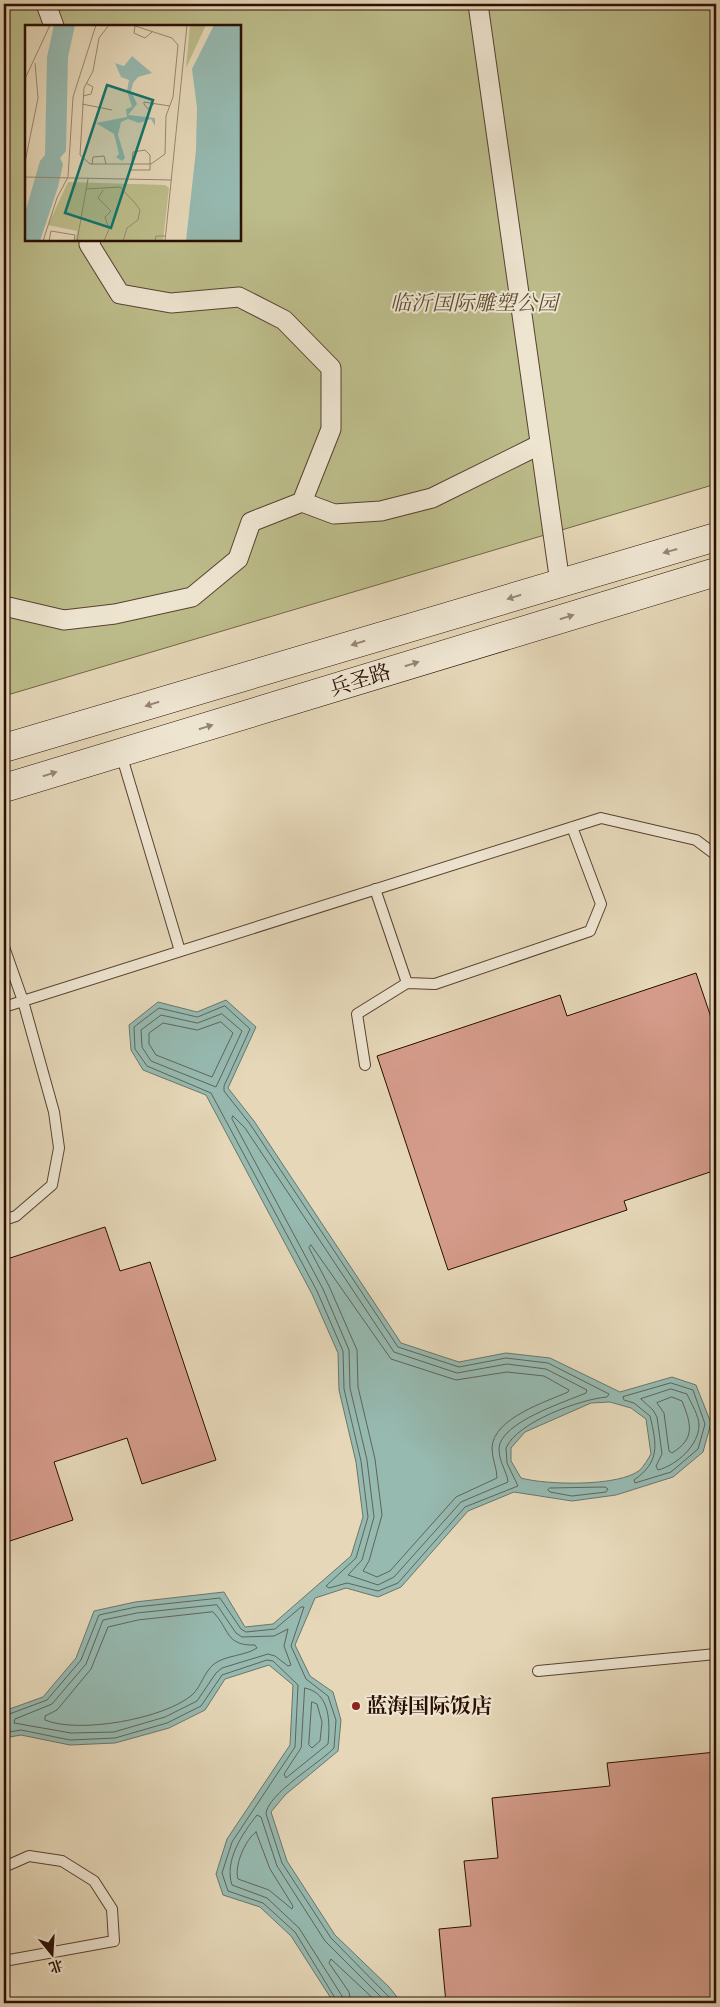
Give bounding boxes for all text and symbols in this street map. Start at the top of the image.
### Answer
inset map [25,25,241,241]
park label: 临沂国际雕塑公园 [390,290,561,320]
one-way arrow [662,547,677,555]
one-way arrow [506,593,521,601]
one-way arrow [560,613,575,620]
one-way arrow [350,640,365,648]
street label: 兵圣路 [326,658,395,705]
one-way arrow [404,660,419,668]
one-way arrow [144,701,159,709]
one-way arrow [199,723,214,731]
one-way arrow [43,769,58,777]
place label: 蓝海国际饭店 [366,1693,492,1723]
marker: 蓝海国际饭店 [350,1700,362,1712]
north arrow [28,1930,78,1980]
text: 北 [46,1953,65,1976]

